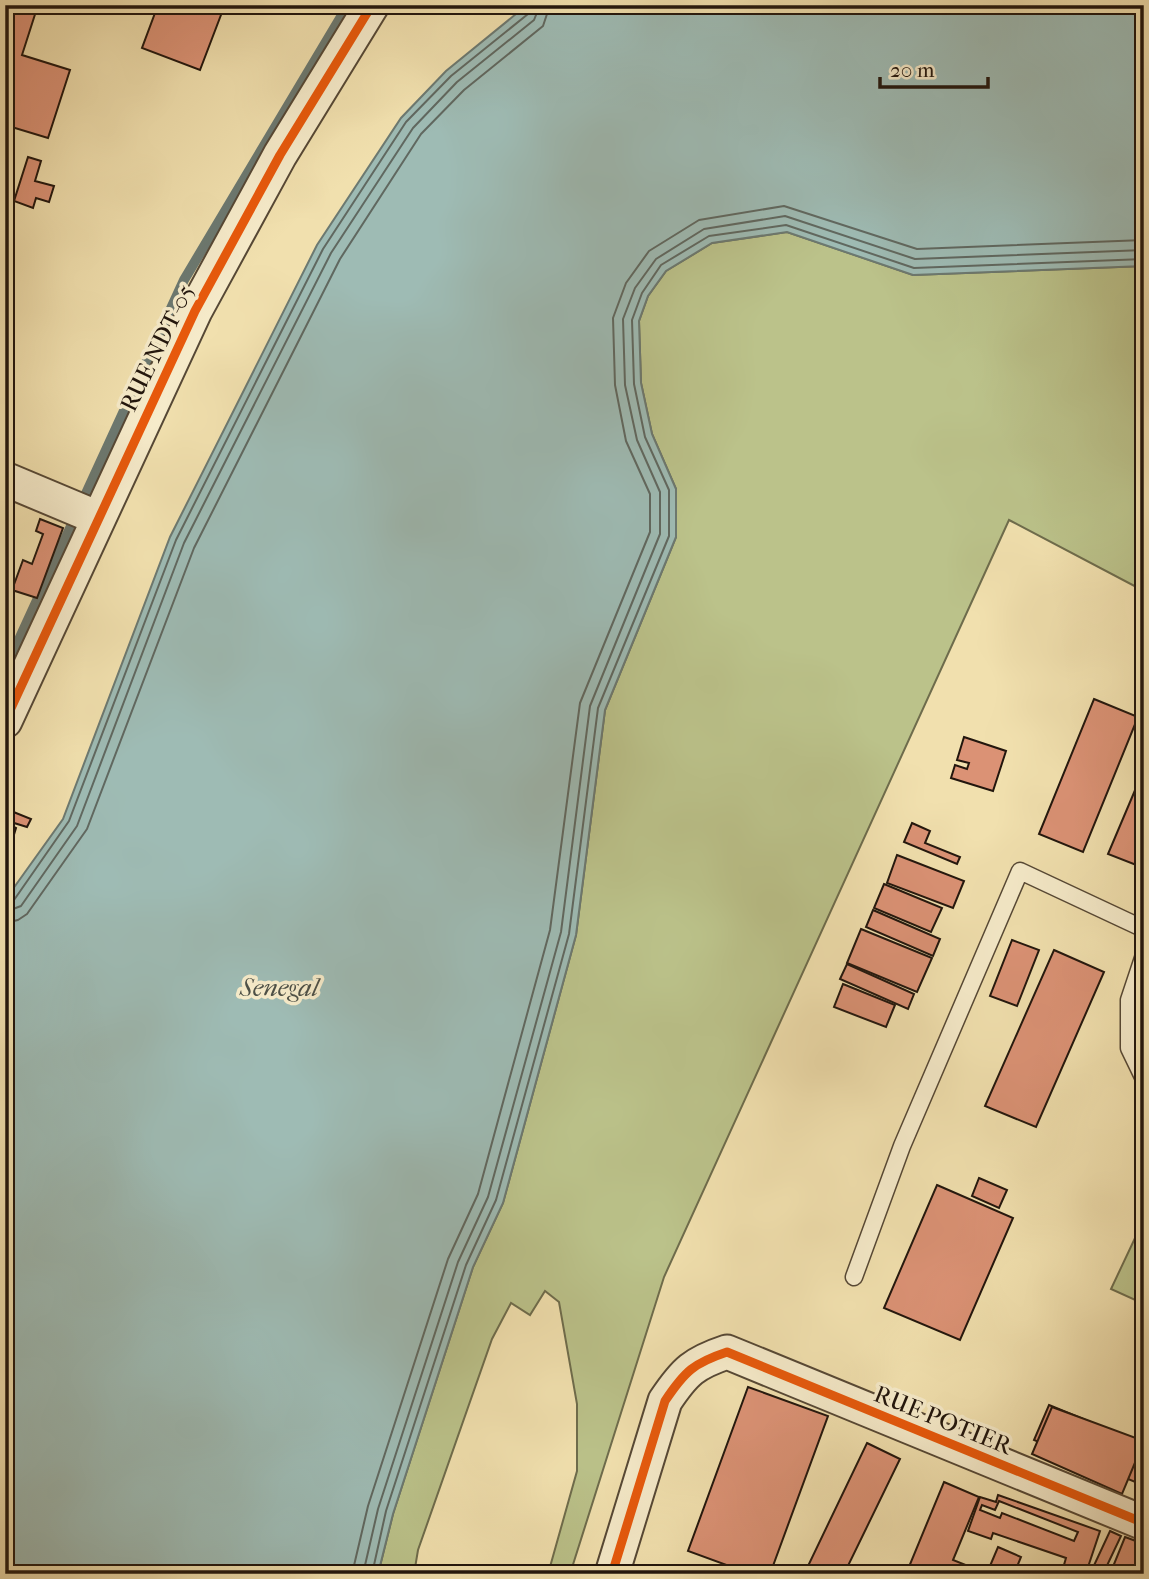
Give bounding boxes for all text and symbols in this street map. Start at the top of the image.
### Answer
scale bar [880,46,988,90]
text: 20 m [890,58,935,82]
street label: RUE NDT-05 [114,280,200,416]
water label: Senegal [239,972,321,1003]
street label: RUE POTIER [870,1380,1017,1461]

